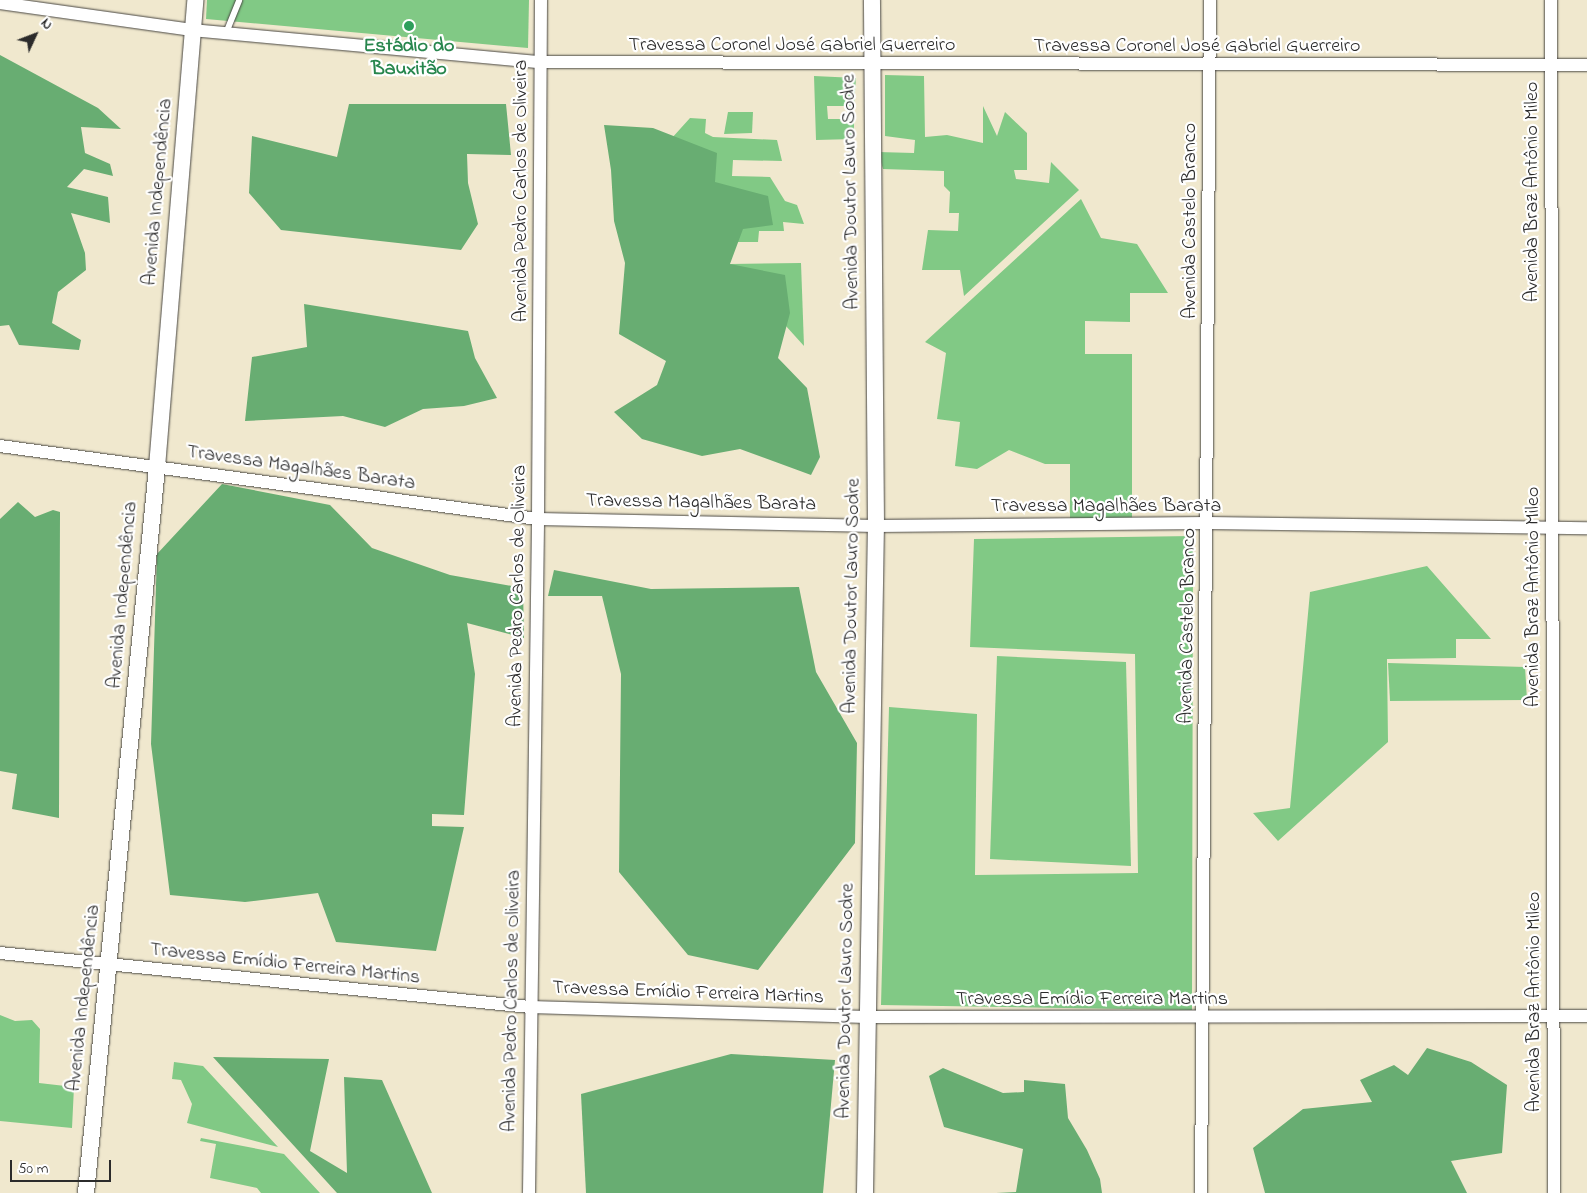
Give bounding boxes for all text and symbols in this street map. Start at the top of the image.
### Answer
north arrow [10,10,60,60]
text: N [35,14,57,35]
marker: Estádio do Bauxitão [403,20,415,32]
street label: Travessa Coronel José Gabriel Guerreiro [629,33,955,57]
place label: Estádio do Bauxitão [363,34,455,81]
street label: Travessa Coronel José Gabriel Guerreiro [1034,34,1360,58]
street label: Avenida Pedro Carlos de Oliveira [509,60,533,322]
street label: Avenida Doutor Lauro Sodre [837,74,865,310]
street label: Avenida Braz Antônio Mileo [1520,82,1544,302]
street label: Avenida Independência [138,97,178,287]
street label: Avenida Castelo Branco [1178,123,1202,319]
street label: Travessa Magalhães Barata [185,440,417,496]
street label: Avenida Pedro Carlos de Oliveira [504,465,532,727]
street label: Avenida Doutor Lauro Sodre [838,478,866,714]
street label: Avenida Braz Antônio Mileo [1521,487,1545,707]
street label: Travessa Magalhães Barata [586,489,816,517]
street label: Travessa Magalhães Barata [991,494,1221,518]
street label: Avenida Independência [103,500,143,690]
street label: Avenida Castelo Branco [1174,528,1202,724]
street label: Avenida Pedro Carlos de Oliveira [498,870,526,1132]
street label: Avenida Doutor Lauro Sodre [832,883,860,1119]
street label: Avenida Braz Antônio Mileo [1522,892,1546,1112]
street label: Avenida Independência [62,903,106,1093]
street label: Travessa Emídio Ferreira Martins [149,938,421,990]
street label: Travessa Emídio Ferreira Martins [552,976,824,1010]
street label: Travessa Emídio Ferreira Martins [956,987,1228,1011]
scale bar [12,1150,114,1182]
text: 50 m [18,1158,48,1180]

